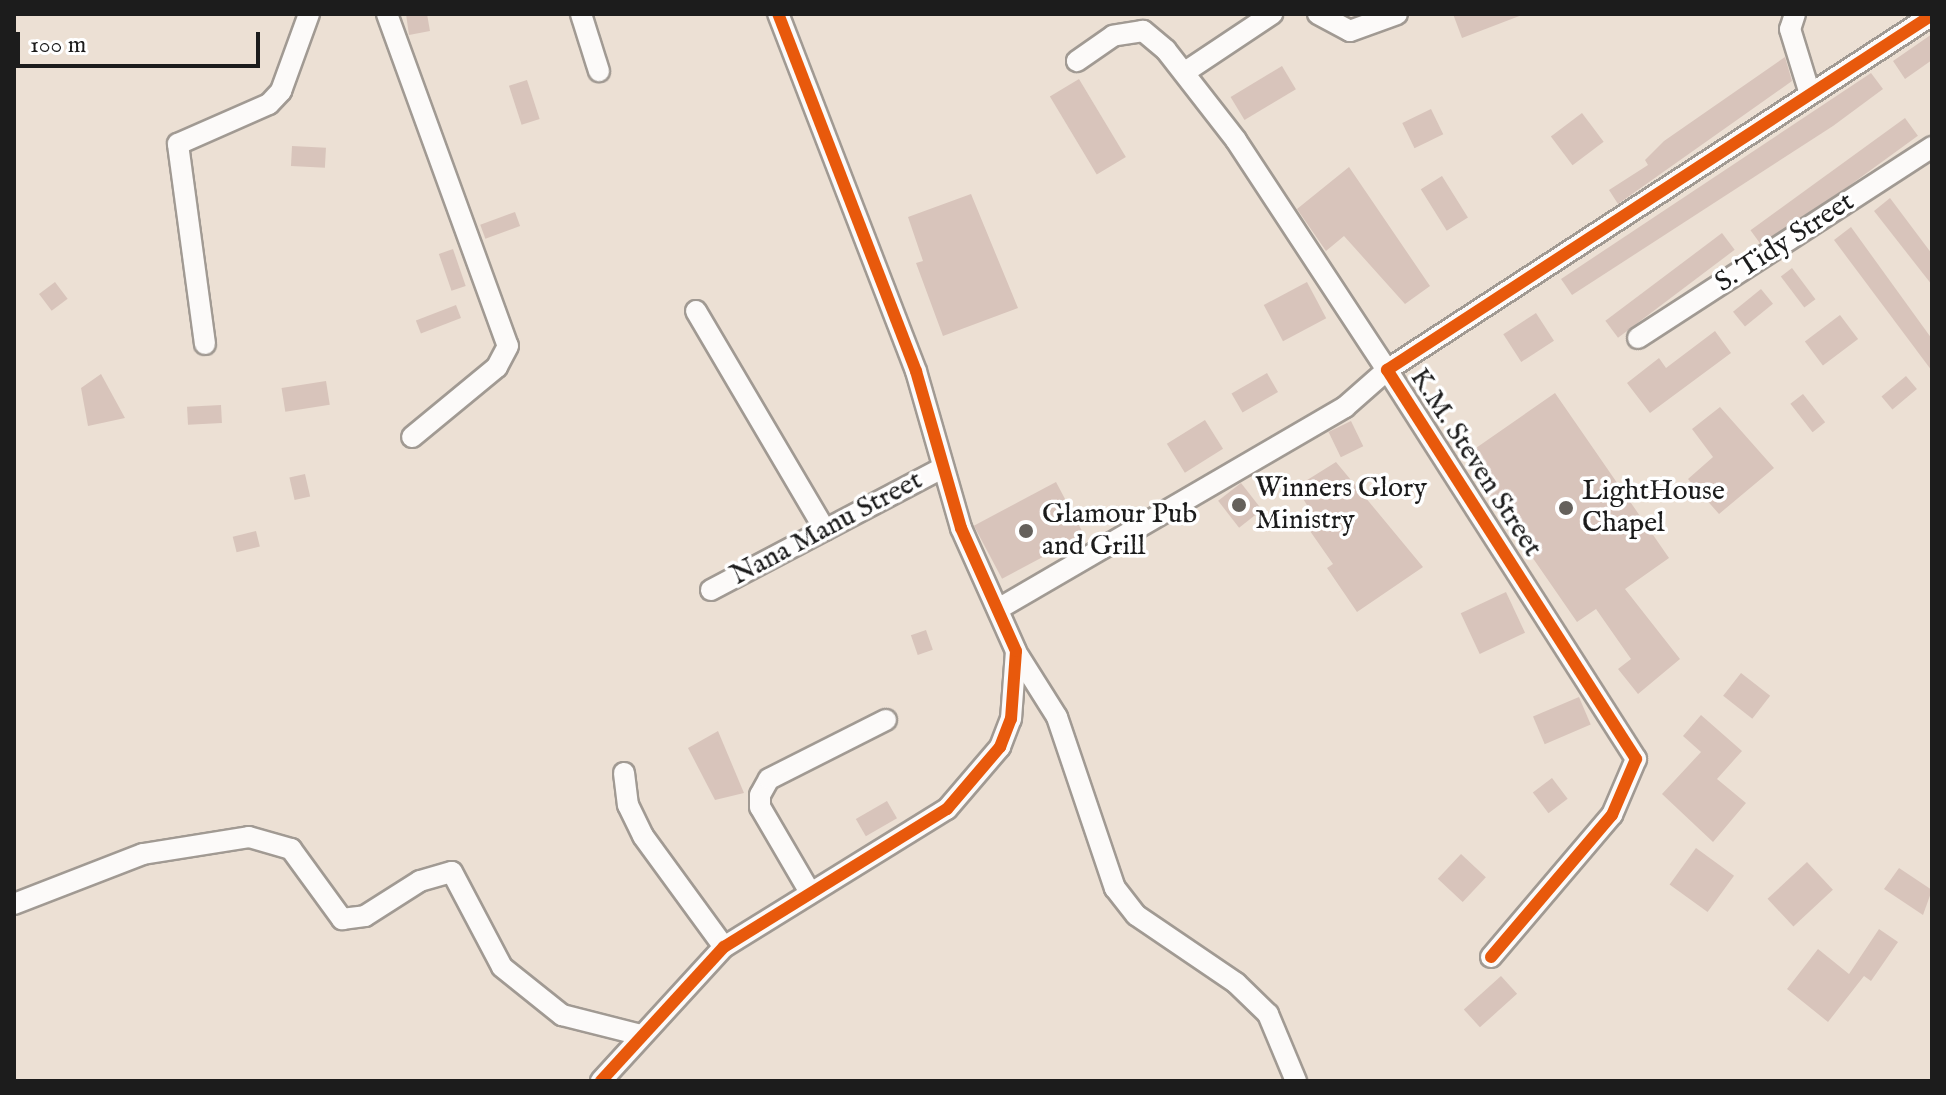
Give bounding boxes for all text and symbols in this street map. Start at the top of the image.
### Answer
scale bar [20,16,264,66]
text: 100 m [30,30,86,61]
street label: S. Tidy Street [1709,186,1861,300]
street label: K.M. Steven Street [1402,363,1548,563]
street label: Nana Manu Street [726,464,928,594]
place label: Winners Glory Ministry [1255,472,1427,538]
place label: LightHouse Chapel [1582,475,1725,541]
marker: Winners Glory Ministry [1230,496,1248,514]
place label: Glamour Pub and Grill [1042,498,1197,564]
marker: LightHouse Chapel [1557,499,1575,517]
marker: Glamour Pub and Grill [1017,522,1035,540]

